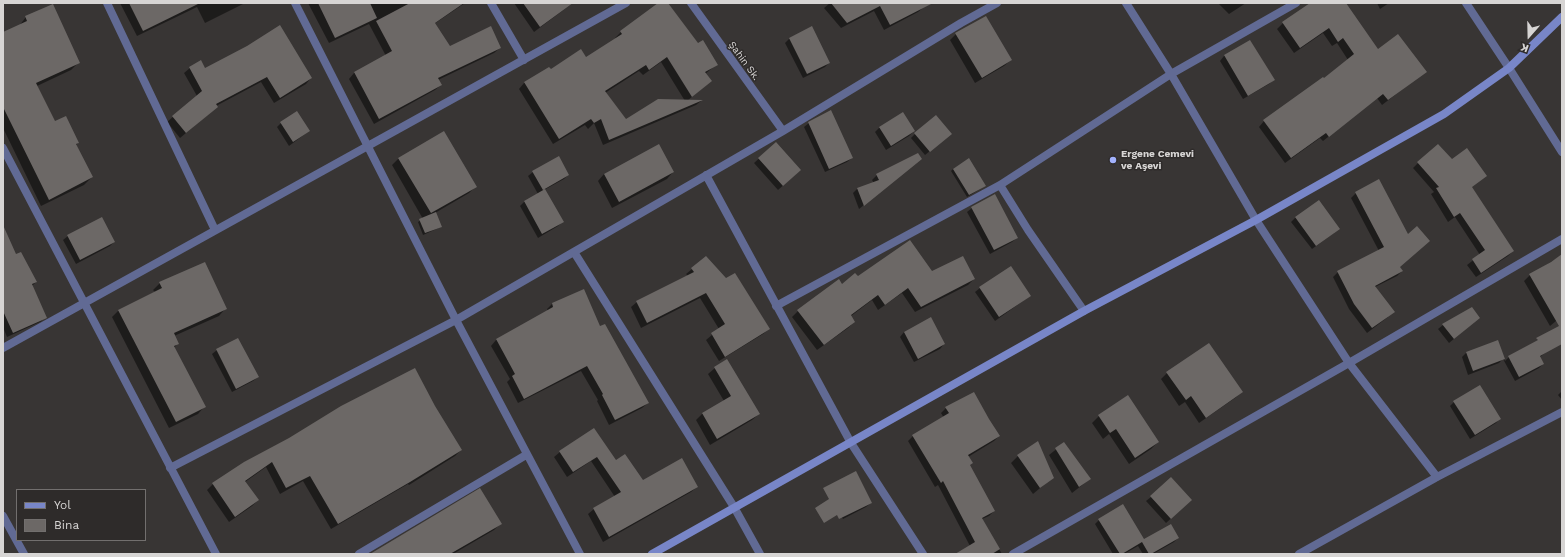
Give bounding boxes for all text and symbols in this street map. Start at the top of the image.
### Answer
north arrow [1509,16,1549,56]
street label: Şahin Sk. [726,39,762,83]
text: K [1519,40,1531,55]
place label: Ergene Cemevi ve Aşevi [1121,148,1194,172]
marker: Ergene Cemevi ve Aşevi [1108,155,1118,165]
legend [16,489,146,541]
text: Yol [54,498,71,512]
text: Bina [54,518,79,532]

